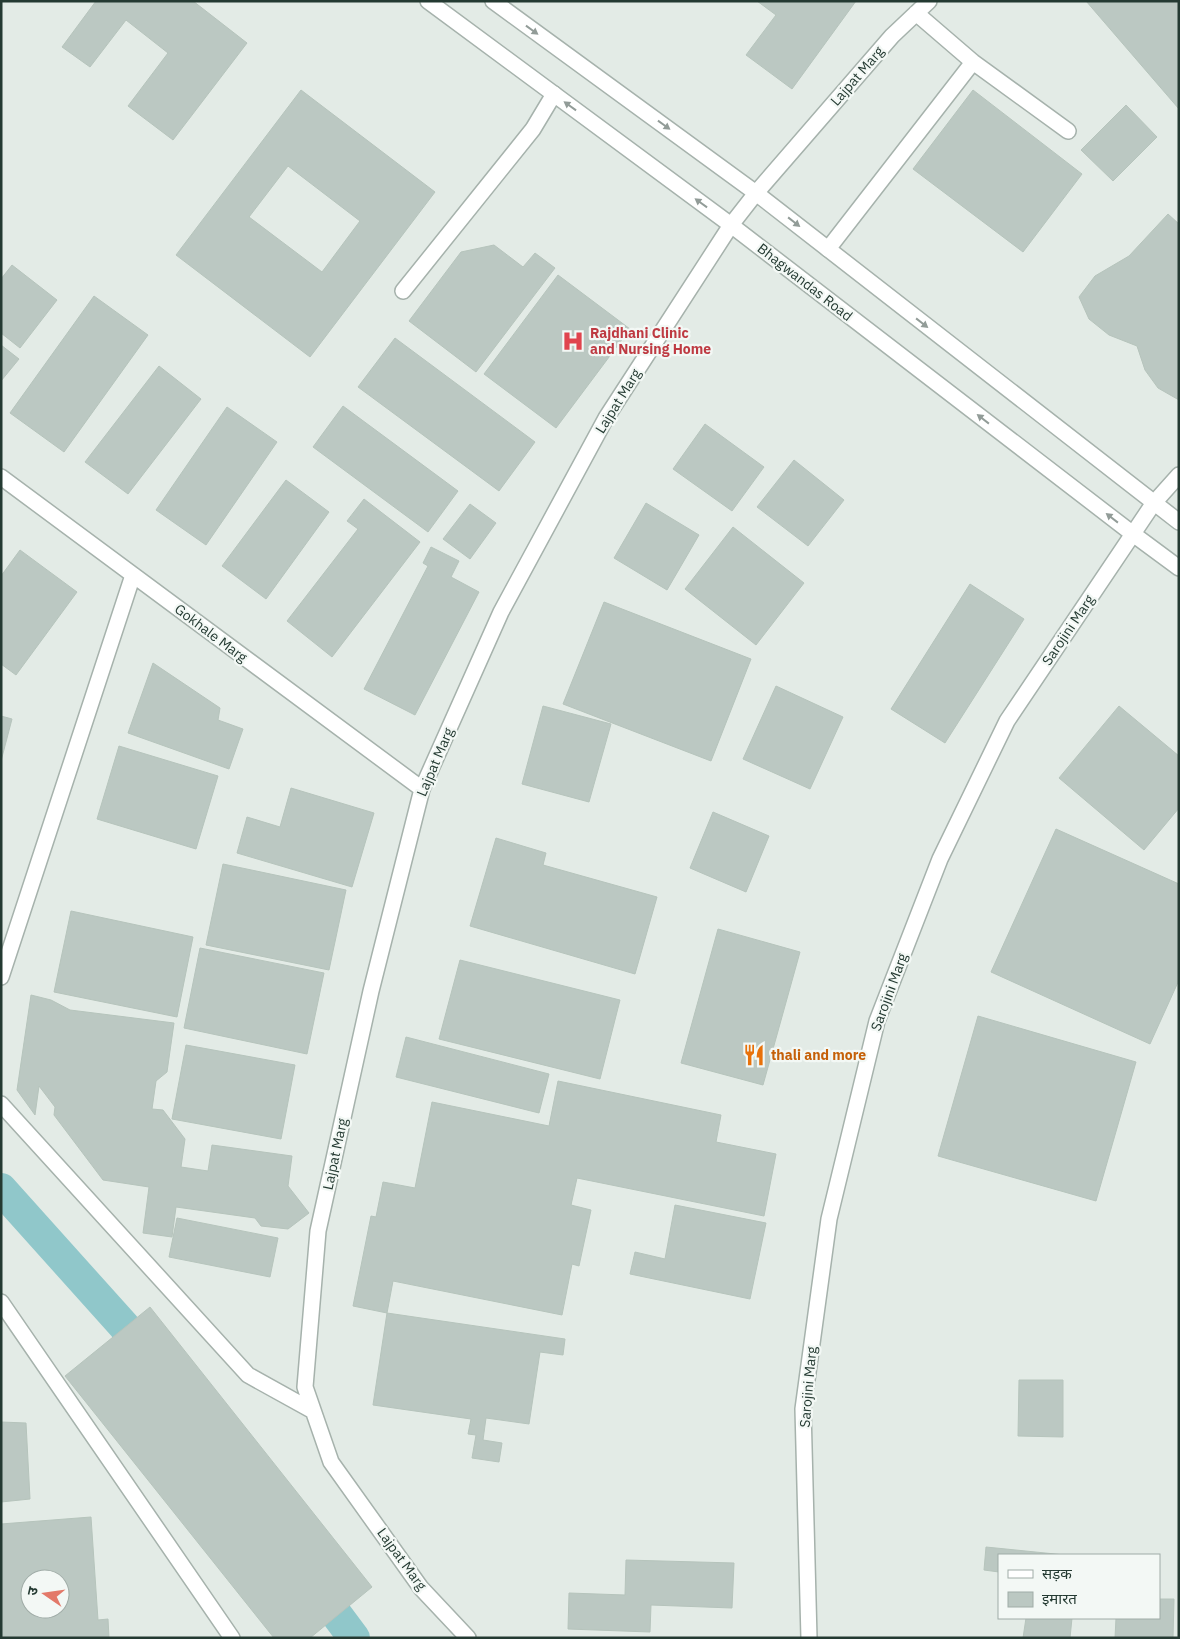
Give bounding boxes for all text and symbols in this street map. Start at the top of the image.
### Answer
one-way arrow [525,25,539,35]
street label: Lajpat Marg [826,42,888,109]
one-way arrow [564,101,577,111]
one-way arrow [657,120,670,131]
one-way arrow [695,197,708,208]
one-way arrow [787,217,800,228]
street label: Bhagwandas Road [754,239,856,325]
one-way arrow [915,317,928,328]
place label: Rajdhani Clinic and Nursing Home [590,324,711,358]
hospital icon: Rajdhani Clinic and Nursing Home [560,328,586,354]
street label: Lajpat Marg [591,365,645,437]
one-way arrow [977,413,990,424]
one-way arrow [1105,513,1118,523]
street label: Sarojini Marg [1038,591,1099,669]
street label: Gokhale Marg [171,600,251,666]
street label: Lajpat Marg [412,724,458,799]
street label: Sarojini Marg [867,950,912,1033]
restaurant icon: thali and more [741,1042,767,1068]
place label: thali and more [771,1046,866,1064]
street label: Lajpat Marg [319,1116,352,1191]
street label: Sarojini Marg [795,1345,821,1428]
street label: Lajpat Marg [373,1524,431,1594]
legend [998,1554,1160,1619]
text: सड़क [1042,1564,1072,1583]
north arrow [20,1569,70,1619]
text: उ [23,1584,42,1597]
text: इमारत [1042,1589,1077,1608]

